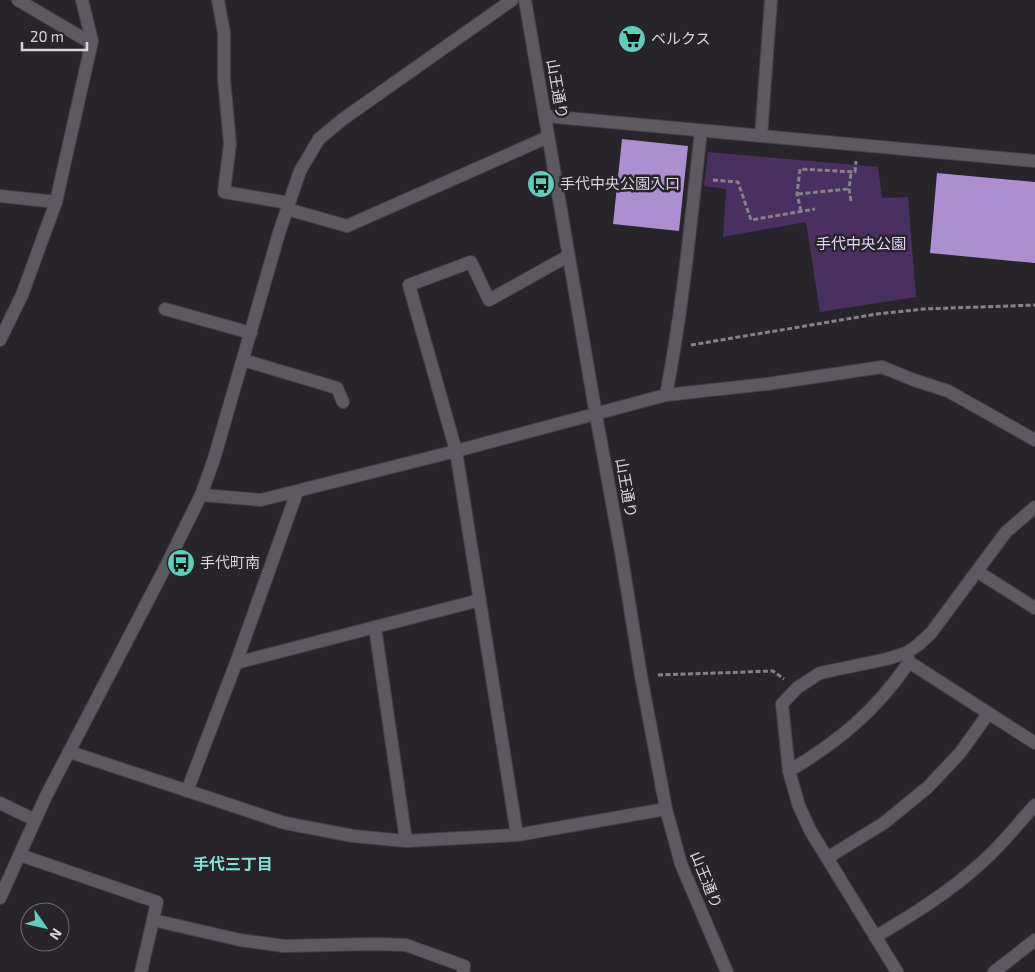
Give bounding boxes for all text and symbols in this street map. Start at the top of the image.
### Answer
scale bar [22,20,88,52]
supermarket icon: ベルクス [617,24,647,54]
text: 20 m [30,27,64,45]
place label: ベルクス [651,29,711,47]
street label: 山王通り [544,58,572,120]
bus stop icon: 手代中央公園入口 [526,169,556,199]
place label: 手代中央公園入口 [560,174,680,192]
park label: 手代中央公園 [816,234,906,252]
street label: 山王通り [613,457,641,519]
bus stop icon: 手代町南 [166,548,196,578]
place label: 手代町南 [200,553,260,571]
street label: 山王通り [687,848,727,911]
district label: 手代三丁目 [193,854,273,873]
north arrow [20,902,70,952]
text: N [46,926,66,943]

